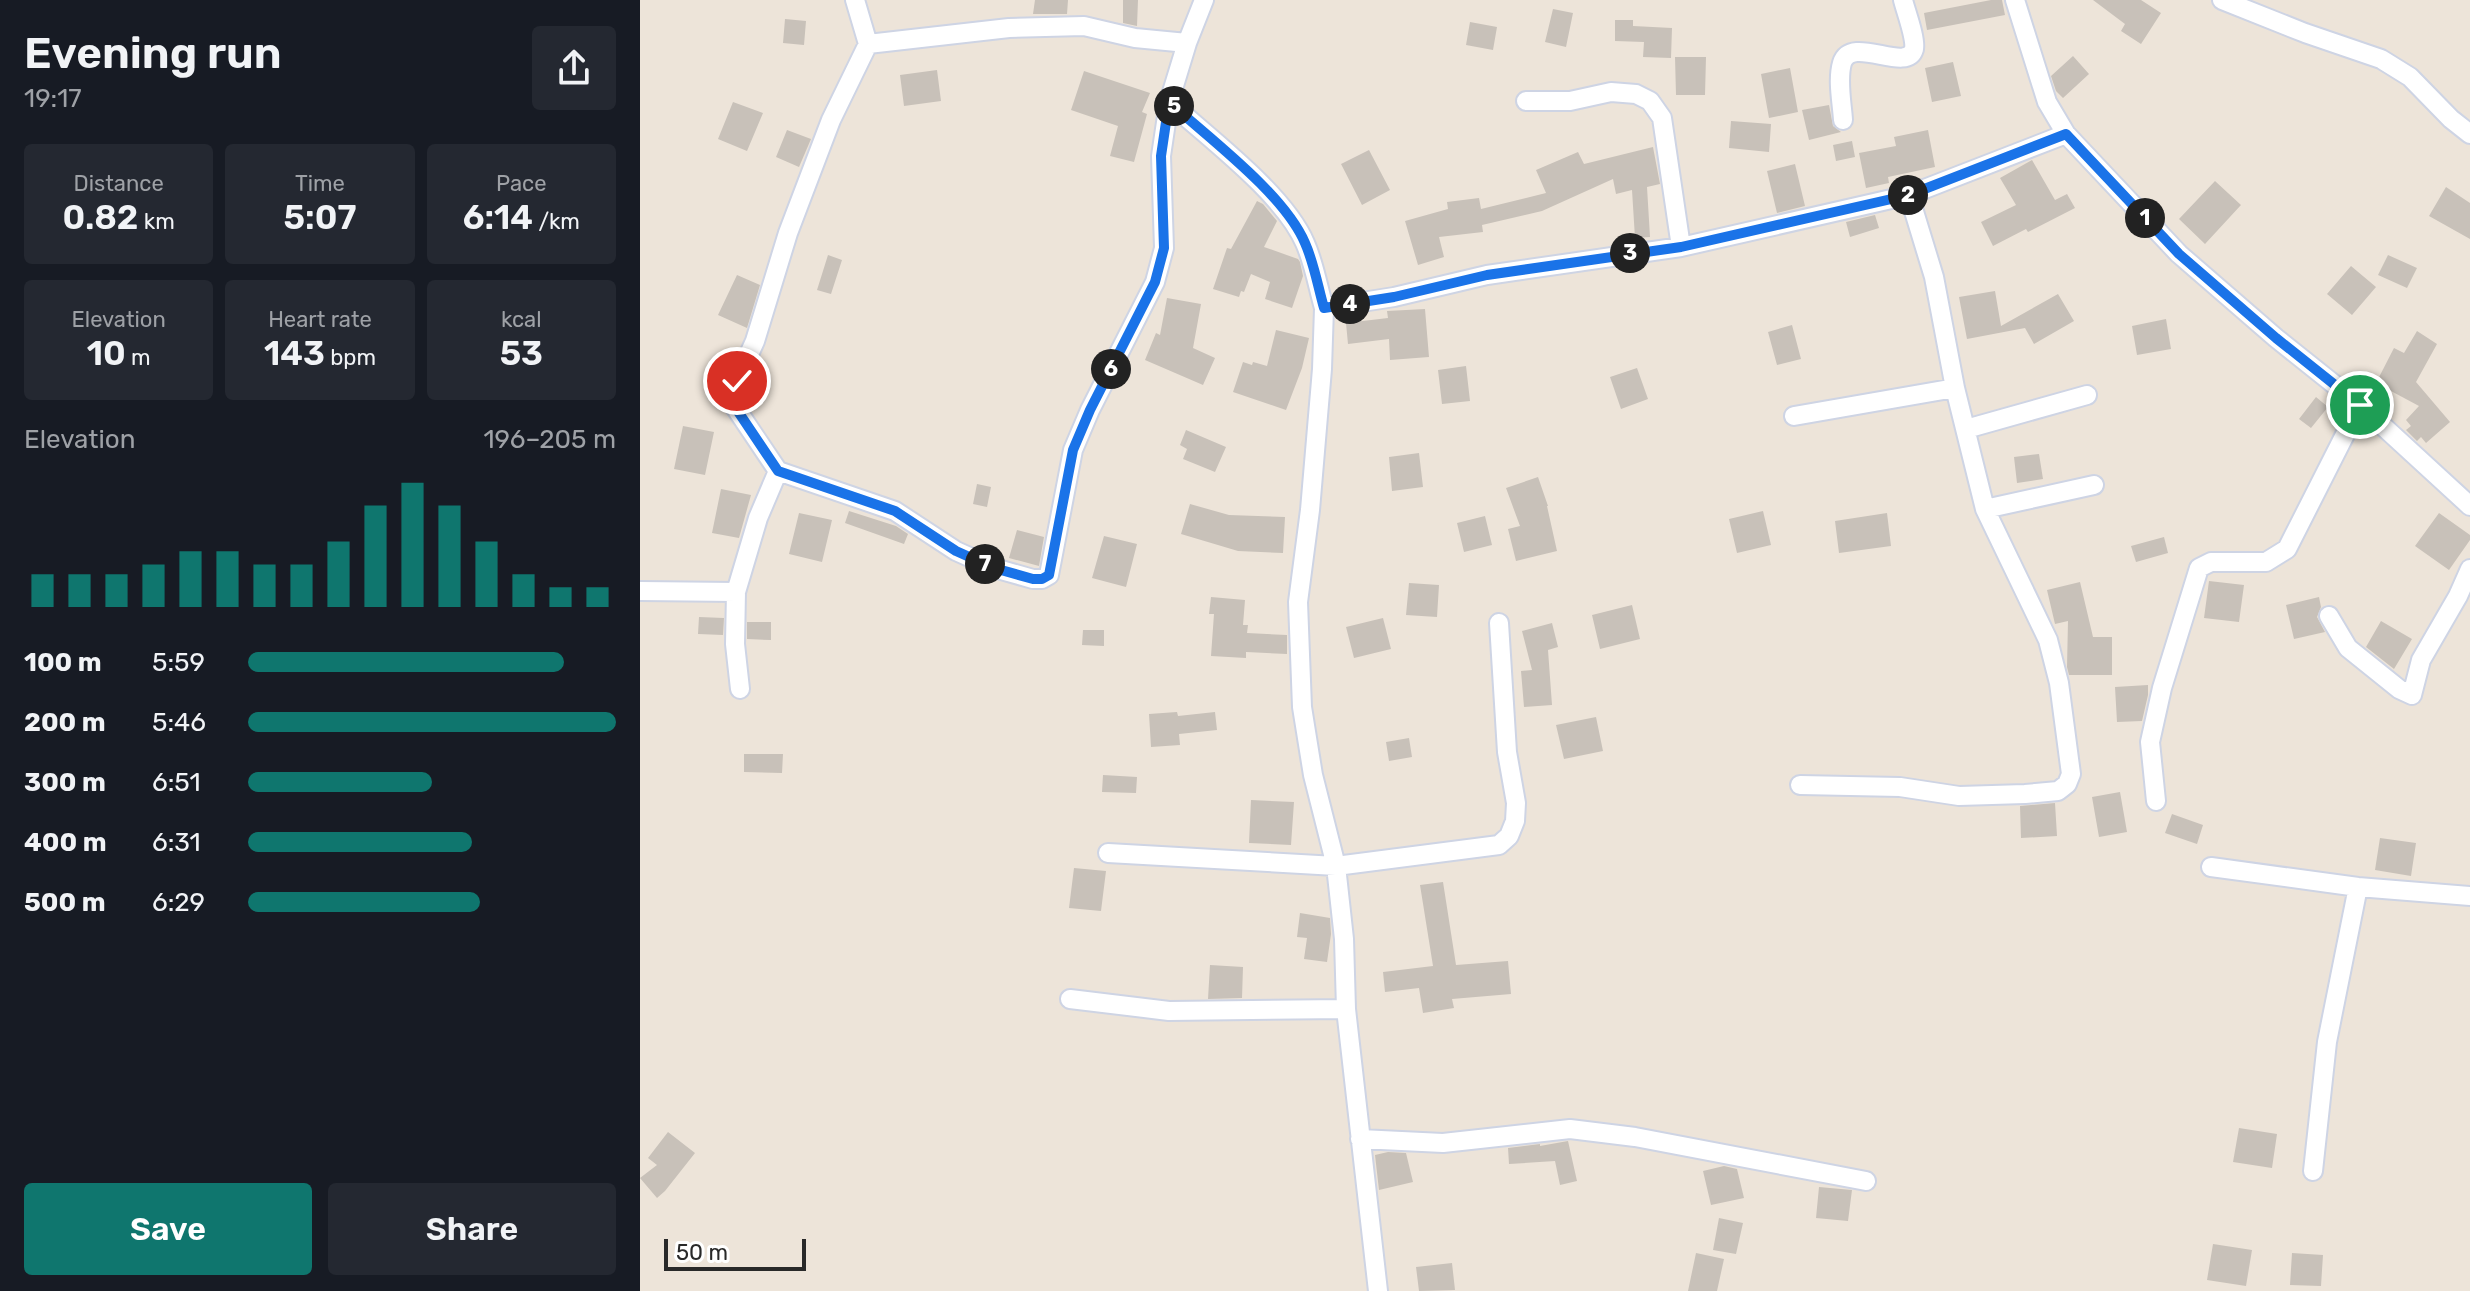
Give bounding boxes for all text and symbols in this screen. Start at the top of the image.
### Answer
button: share [532,26,616,110]
text: Evening run [24,27,282,79]
text: 19:17 [24,83,82,114]
pin: 5 [1154,86,1194,126]
text: 5 [1167,92,1181,119]
text: Distance [74,170,164,197]
text: Time [295,170,345,197]
text: Pace [496,170,547,197]
pin: 2 [1888,175,1928,215]
text: 2 [1901,181,1915,208]
text: 0.82 [63,197,138,238]
text: 5:07 [284,197,356,238]
text: 6:14 [463,197,533,238]
pin: 1 [2125,198,2165,238]
text: 1 [2140,204,2150,231]
text: km [138,208,175,235]
text: /km [533,208,580,235]
pin: 3 [1610,233,1650,273]
text: 3 [1623,239,1637,266]
pin: 4 [1330,284,1370,324]
text: 4 [1342,290,1358,317]
text: Elevation [72,306,166,333]
text: Heart rate [268,306,372,333]
text: kcal [501,306,542,333]
text: 10 [87,333,126,374]
text: 143 [264,333,325,374]
text: 53 [500,333,543,374]
text: m [126,344,151,371]
text: bpm [325,344,376,371]
pin [703,347,771,415]
pin: 6 [1091,349,1131,389]
text: 6 [1104,355,1118,382]
icon: check [715,359,759,403]
pin [2326,371,2394,439]
icon: arrive [2338,383,2382,427]
text: Elevation [24,424,135,455]
text: 196–205 m [483,424,616,455]
pin: 7 [965,544,1005,584]
text: 7 [979,550,991,577]
text: 100 m [24,647,102,678]
text: 5:59 [152,647,205,678]
text: 200 m [24,707,106,738]
text: 5:46 [152,707,206,738]
text: 300 m [24,767,106,798]
text: 6:51 [152,767,201,798]
text: 400 m [24,827,106,858]
text: 6:31 [152,827,201,858]
text: 500 m [24,887,106,918]
text: 6:29 [152,887,205,918]
button: Save [24,1183,312,1275]
button: Share [328,1183,616,1275]
scale bar [664,1235,806,1271]
text: 50 m [676,1239,728,1266]

